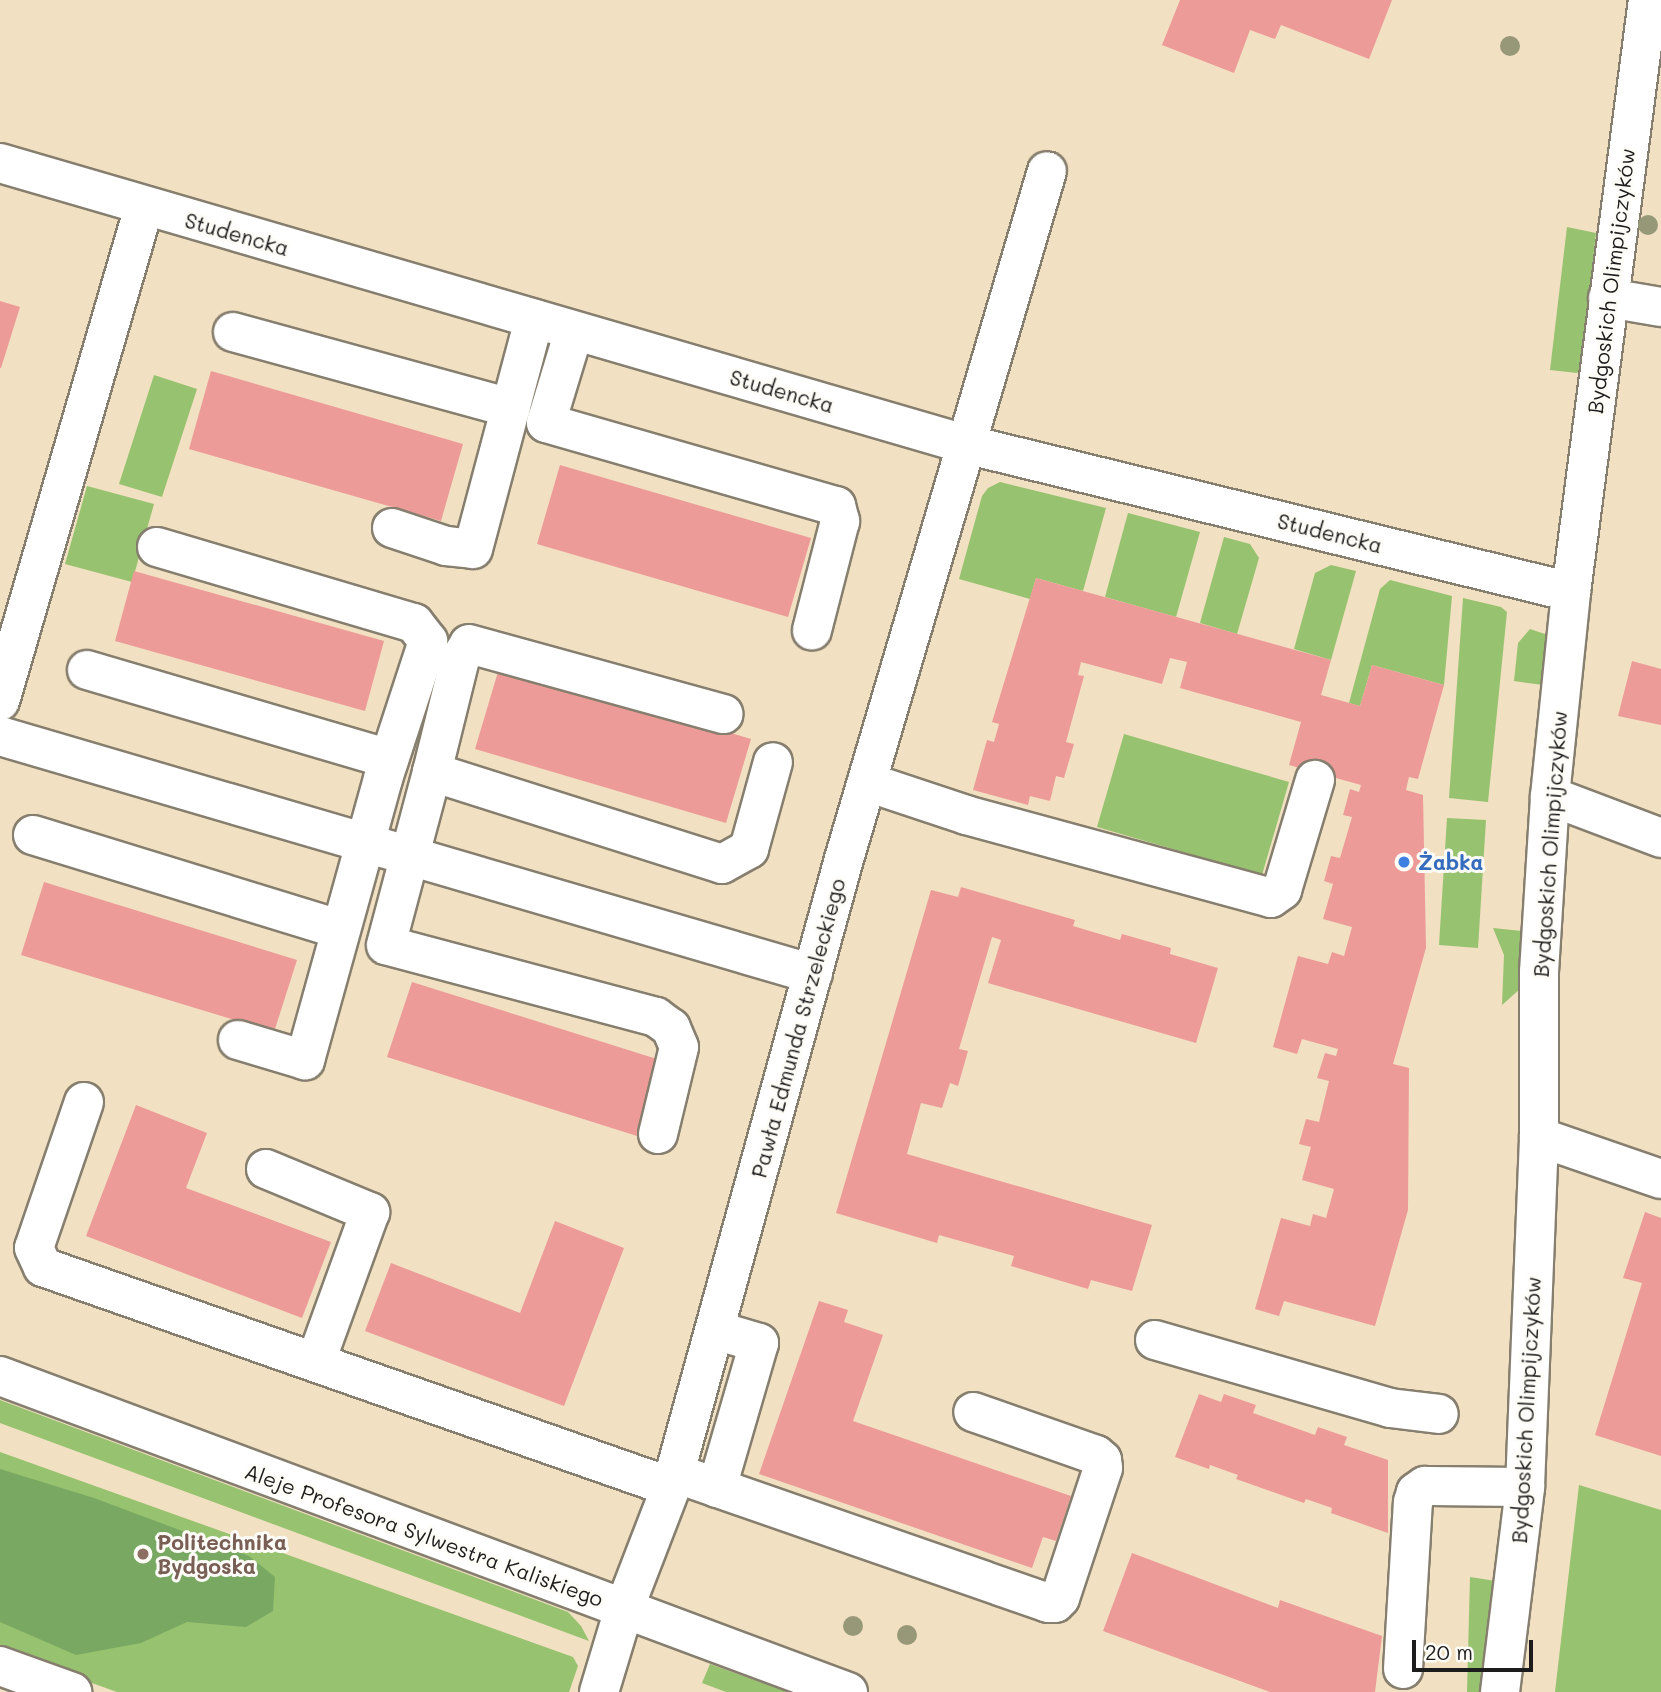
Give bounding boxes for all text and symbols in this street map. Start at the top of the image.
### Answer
street label: Bydgoskich Olimpijczyków [1582,147,1640,415]
street label: Studencka [182,207,292,261]
street label: Studencka [727,364,837,418]
street label: Studencka [1275,508,1385,558]
street label: Bydgoskich Olimpijczyków [1528,710,1572,978]
place label: Żabka [1418,849,1483,875]
marker: Żabka [1396,854,1412,870]
street label: Pawła Edmunda Strzeleckiego [746,876,850,1180]
street label: Bydgoskich Olimpijczyków [1506,1276,1546,1544]
street label: Aleje Profesora Sylwestra Kaliskiego [241,1458,607,1612]
place label: Politechnika Bydgoska [157,1529,287,1579]
marker: Politechnika Bydgoska [135,1546,151,1562]
scale bar [1416,1626,1537,1670]
text: 20 m [1425,1638,1473,1665]

